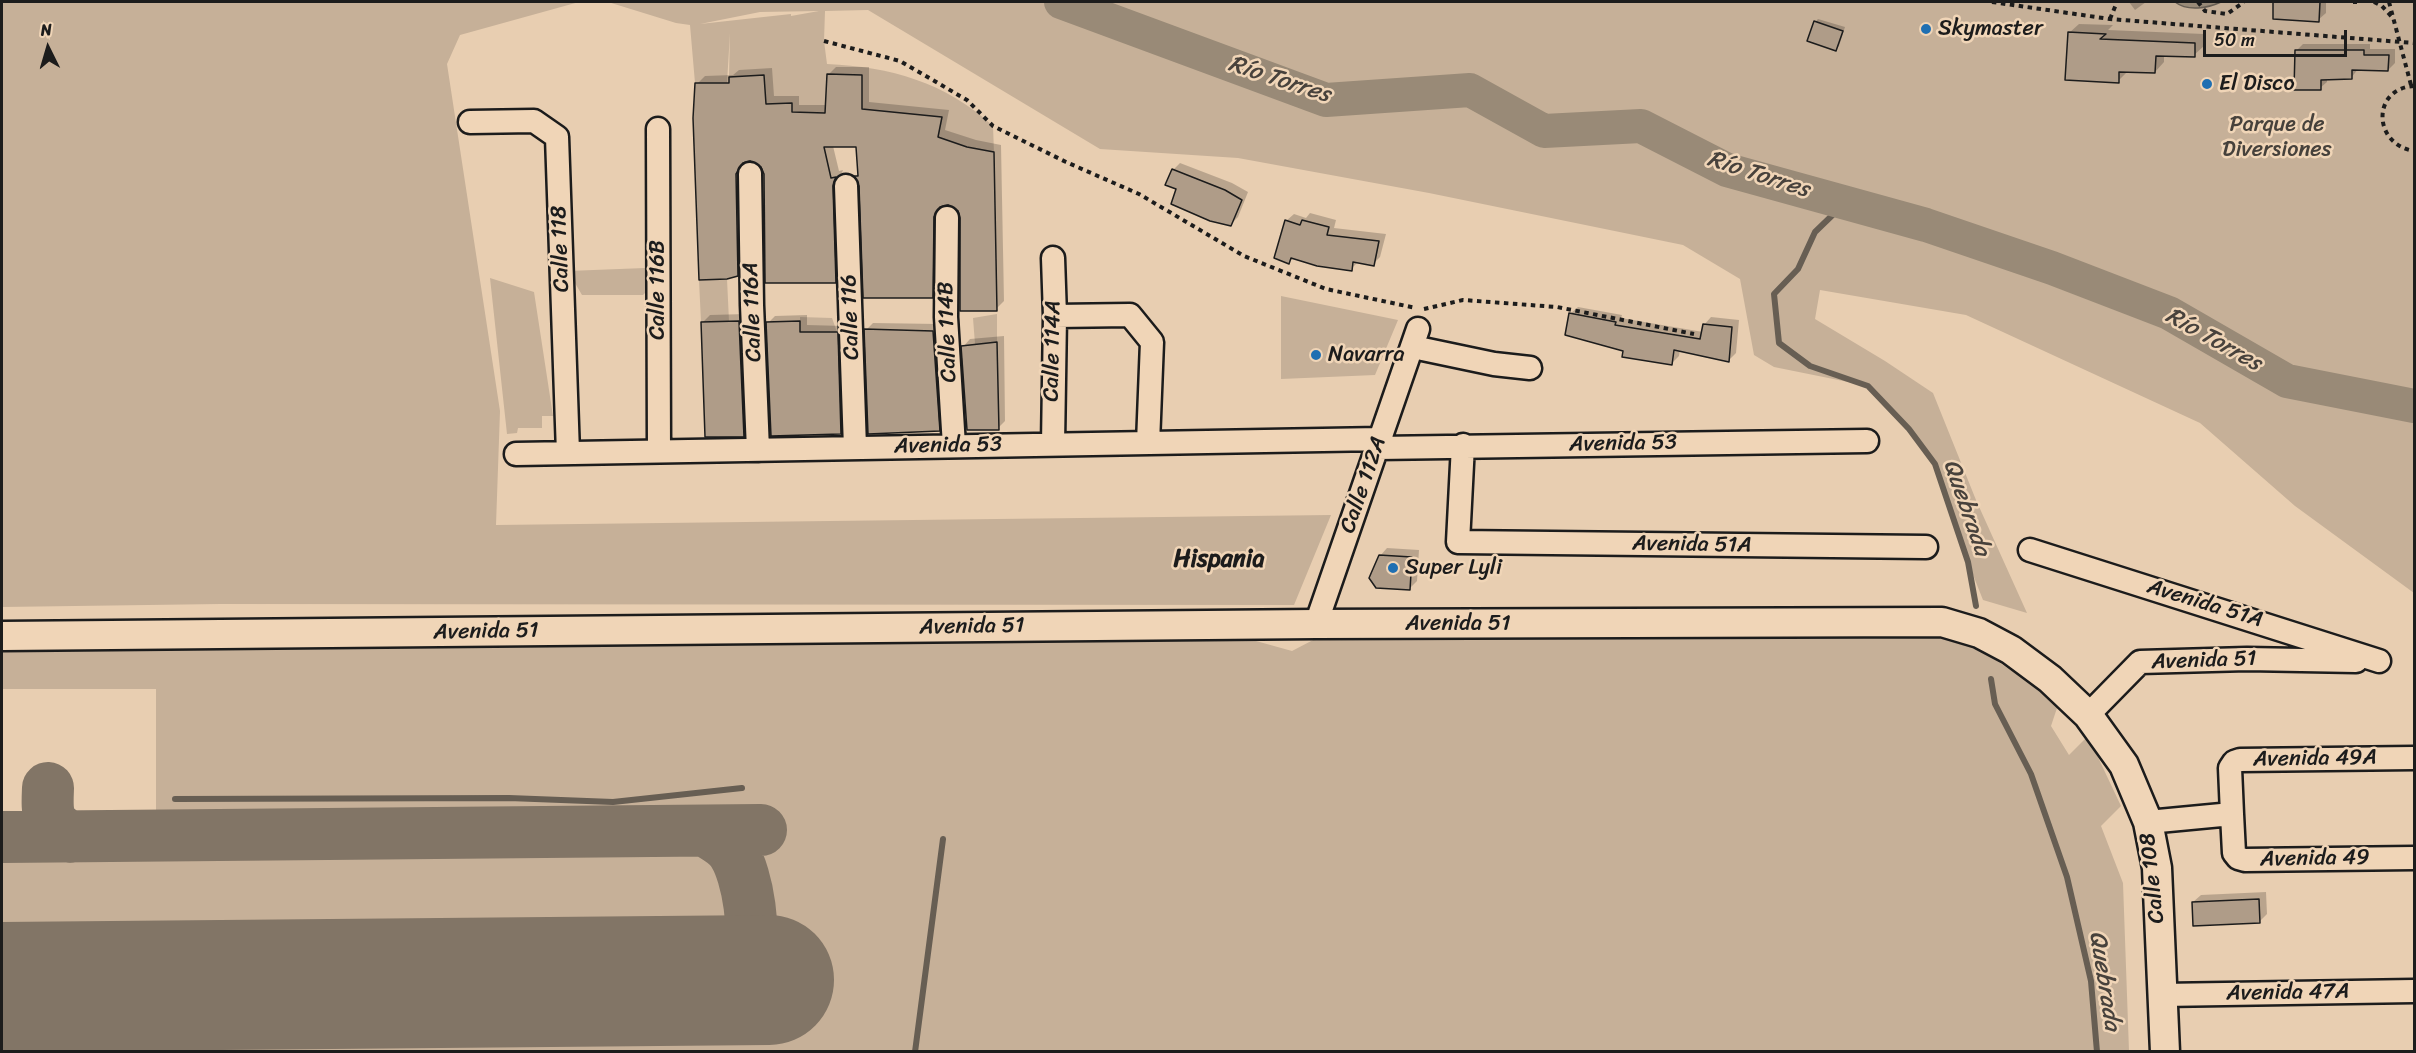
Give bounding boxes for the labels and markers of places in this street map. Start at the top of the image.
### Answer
place label: Skymaster [1938,16,2043,42]
marker: Skymaster [1919,22,1933,36]
place label: El Disco [2219,71,2295,97]
marker: El Disco [2200,77,2214,91]
place label: Navarra [1328,342,1405,368]
marker: Navarra [1309,348,1323,362]
place label: Super Lyli [1405,555,1502,581]
marker: Super Lyli [1386,561,1400,575]

